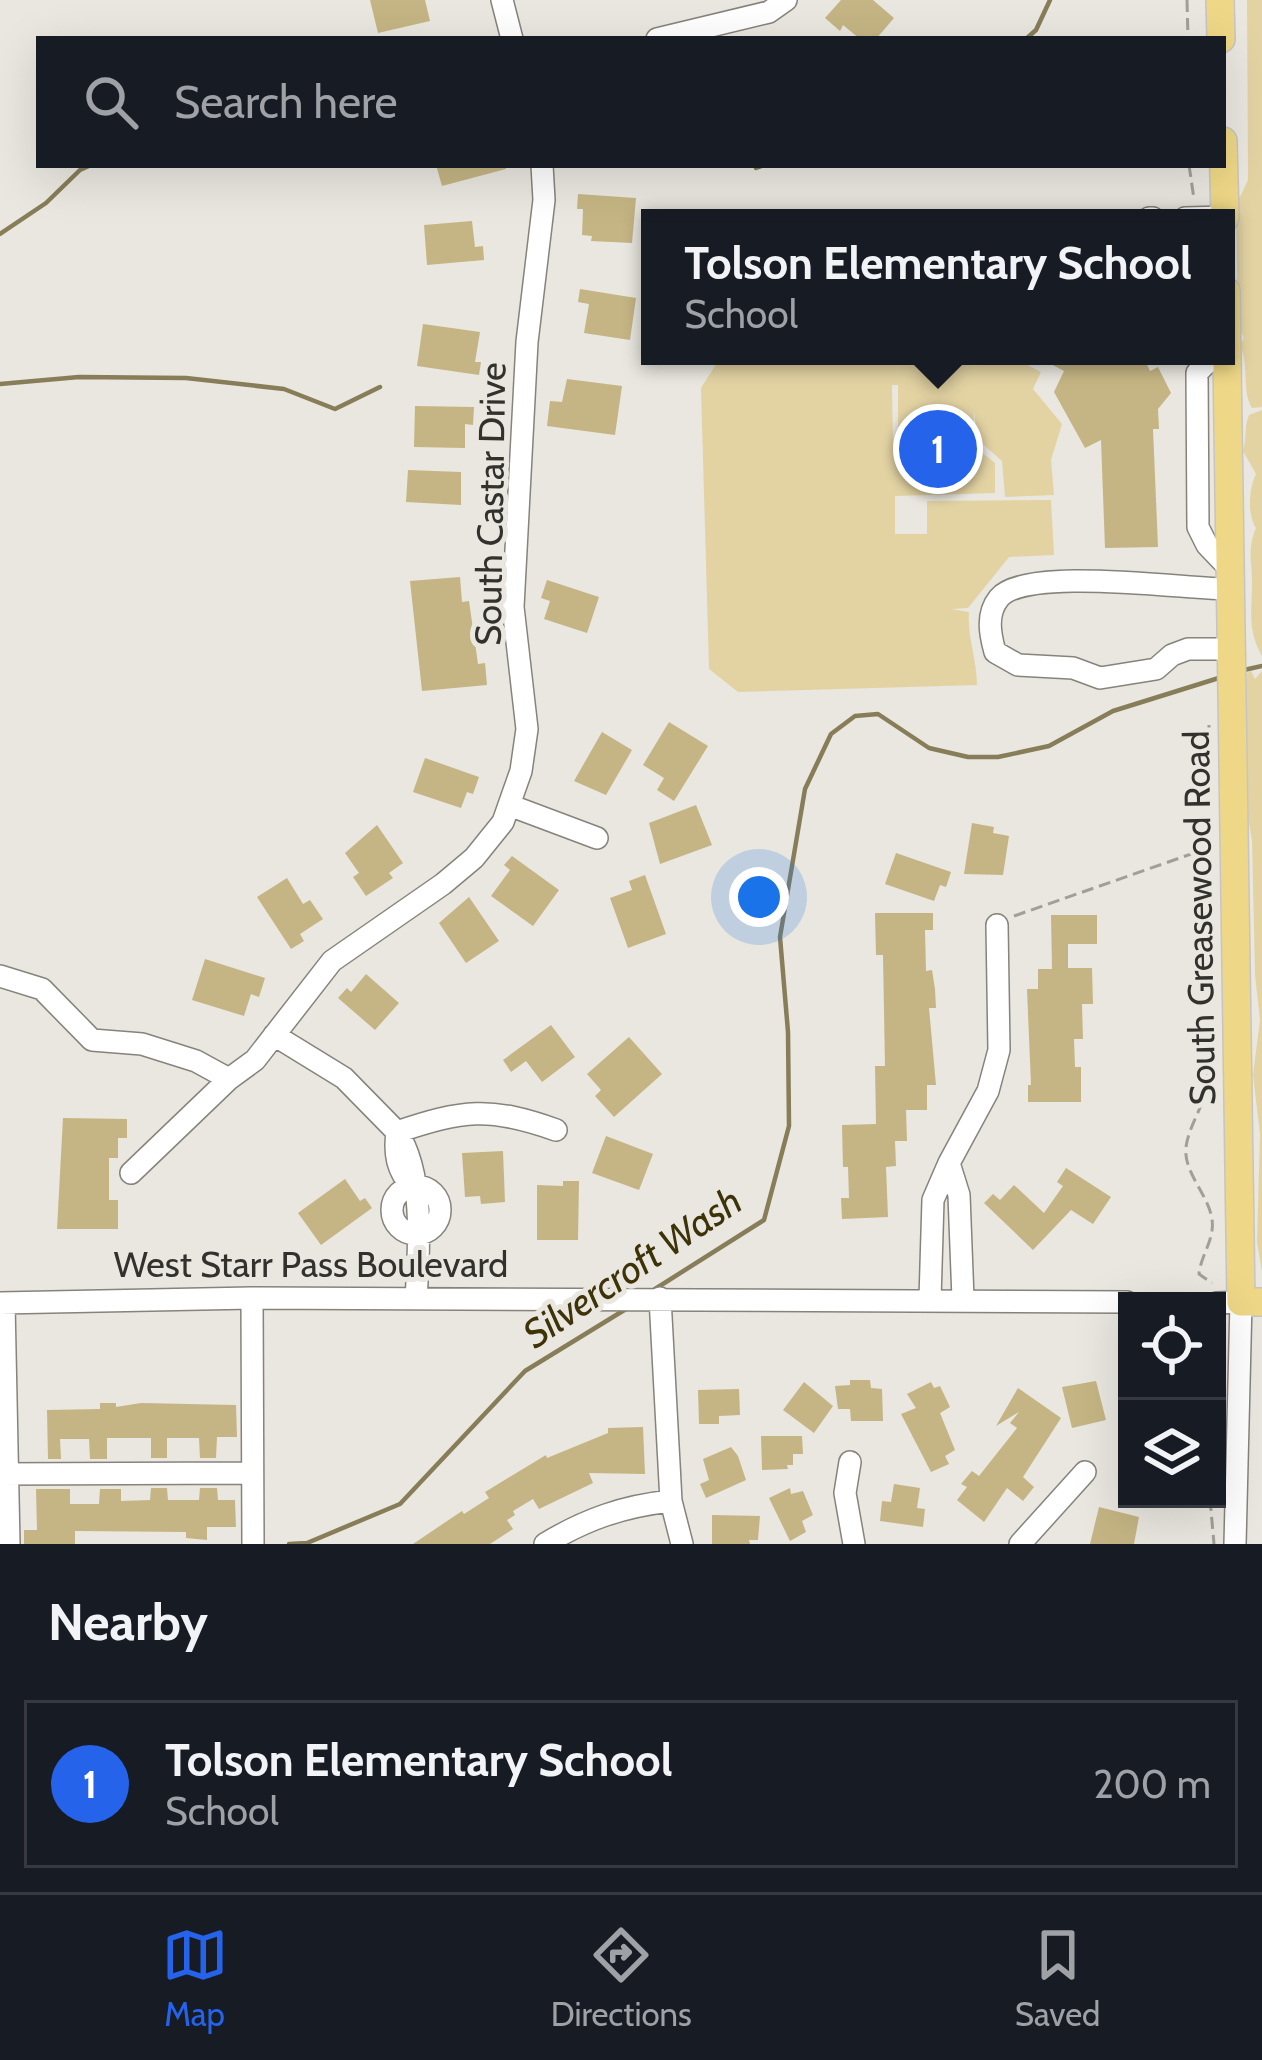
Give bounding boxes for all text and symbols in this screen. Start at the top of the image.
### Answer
search box [36,36,1226,168]
icon: search [78,69,144,135]
text: Search here [174,75,398,129]
popup [641,209,1235,365]
text: Tolson Elementary School [684,236,1192,290]
text: School [684,290,798,338]
street label: South Castar Drive [466,362,514,646]
pin: 1 [899,404,977,494]
street label: South Greasewood Road [1174,730,1224,1106]
your location [729,867,789,927]
water label: Silvercroft Wash [514,1176,750,1358]
street label: West Starr Pass Boulevard [114,1242,508,1286]
map controls [1118,1292,1226,1508]
button: locate [1118,1292,1226,1400]
button: layers [1118,1400,1226,1508]
text: Nearby [48,1591,208,1653]
text: Tolson Elementary School [165,1733,673,1787]
text: 1 [83,1760,97,1808]
text: 200 m [1093,1760,1211,1808]
text: School [165,1787,279,1835]
tab: Map [162,1922,228,2034]
tab: Directions [551,1922,692,2034]
tab: Saved [1015,1922,1100,2034]

